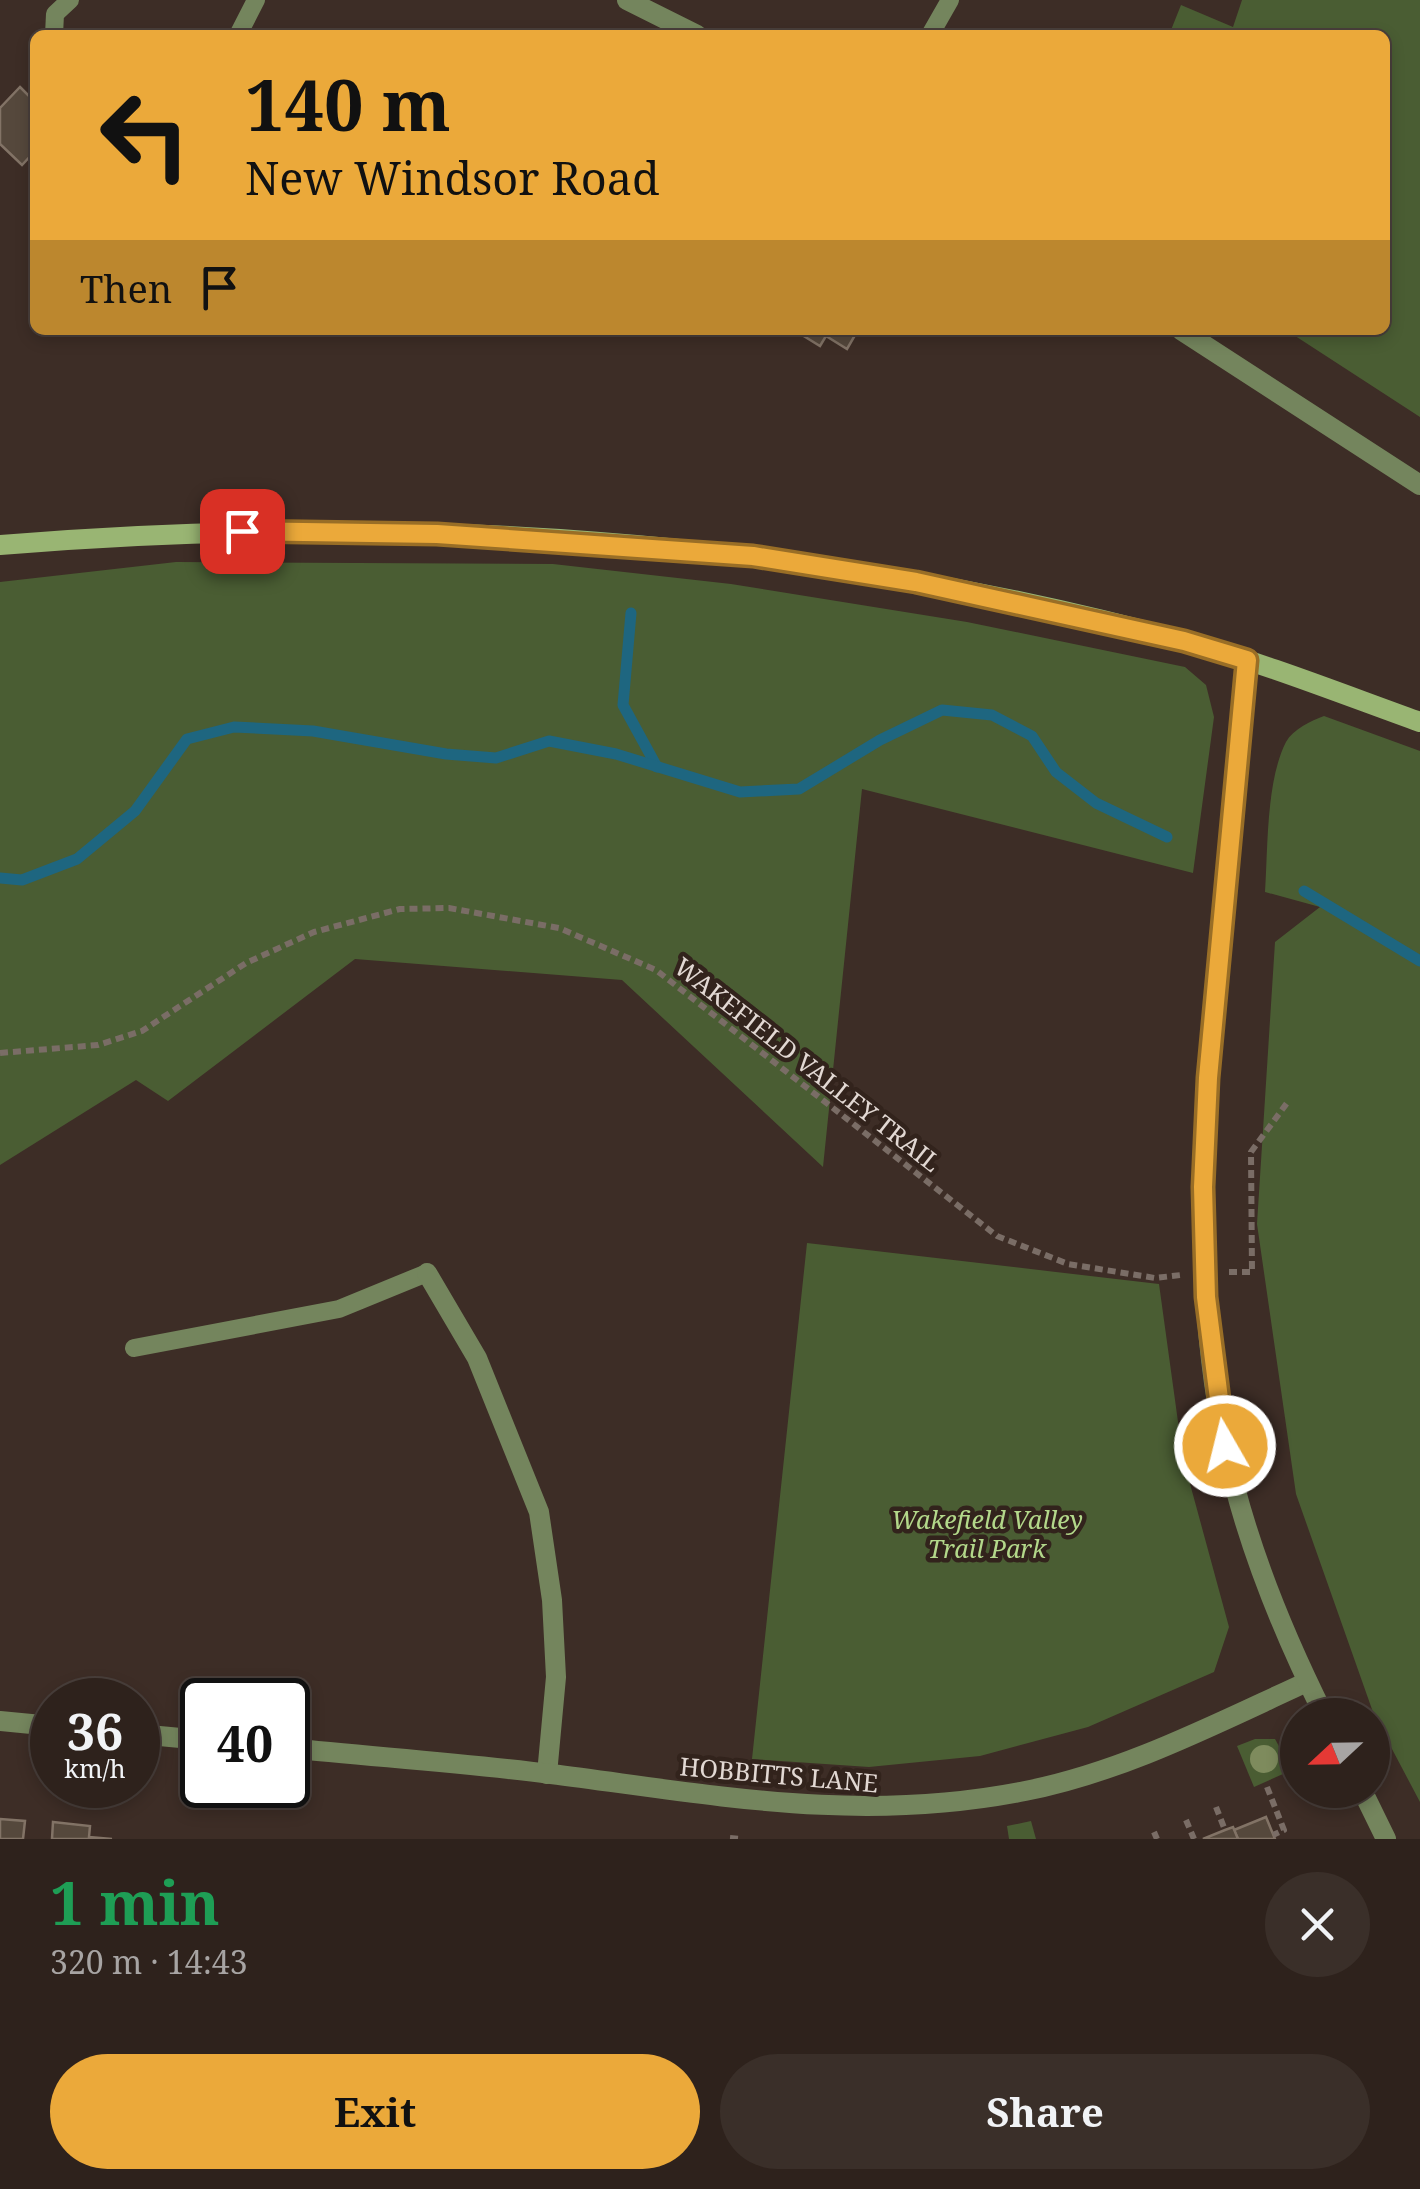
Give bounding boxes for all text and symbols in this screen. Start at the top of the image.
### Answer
text: 140 m [245,56,451,152]
icon: left [80,70,210,200]
text: New Windsor Road [245,147,660,208]
icon: arrive [192,260,247,315]
text: Then [80,262,172,314]
pin [200,489,285,574]
icon: arrive [215,504,270,559]
street label: WAKEFIELD VALLEY TRAIL [668,949,948,1179]
position arrow [1173,1394,1277,1498]
park label: Wakefield Valley Trail Park [891,1502,1083,1565]
speed limit sign: 40 [180,1678,310,1808]
text: 36 [67,1697,123,1765]
north arrow [1280,1698,1390,1808]
map controls [1280,1698,1390,1808]
street label: HOBBITTS LANE [678,1748,880,1800]
text: km/h [64,1751,126,1785]
text: 1 min [50,1861,220,1943]
button: close [1265,1872,1370,1977]
text: 320 m · 14:43 [50,1940,248,1983]
button: Exit [50,2054,700,2169]
button: Share [720,2054,1370,2169]

